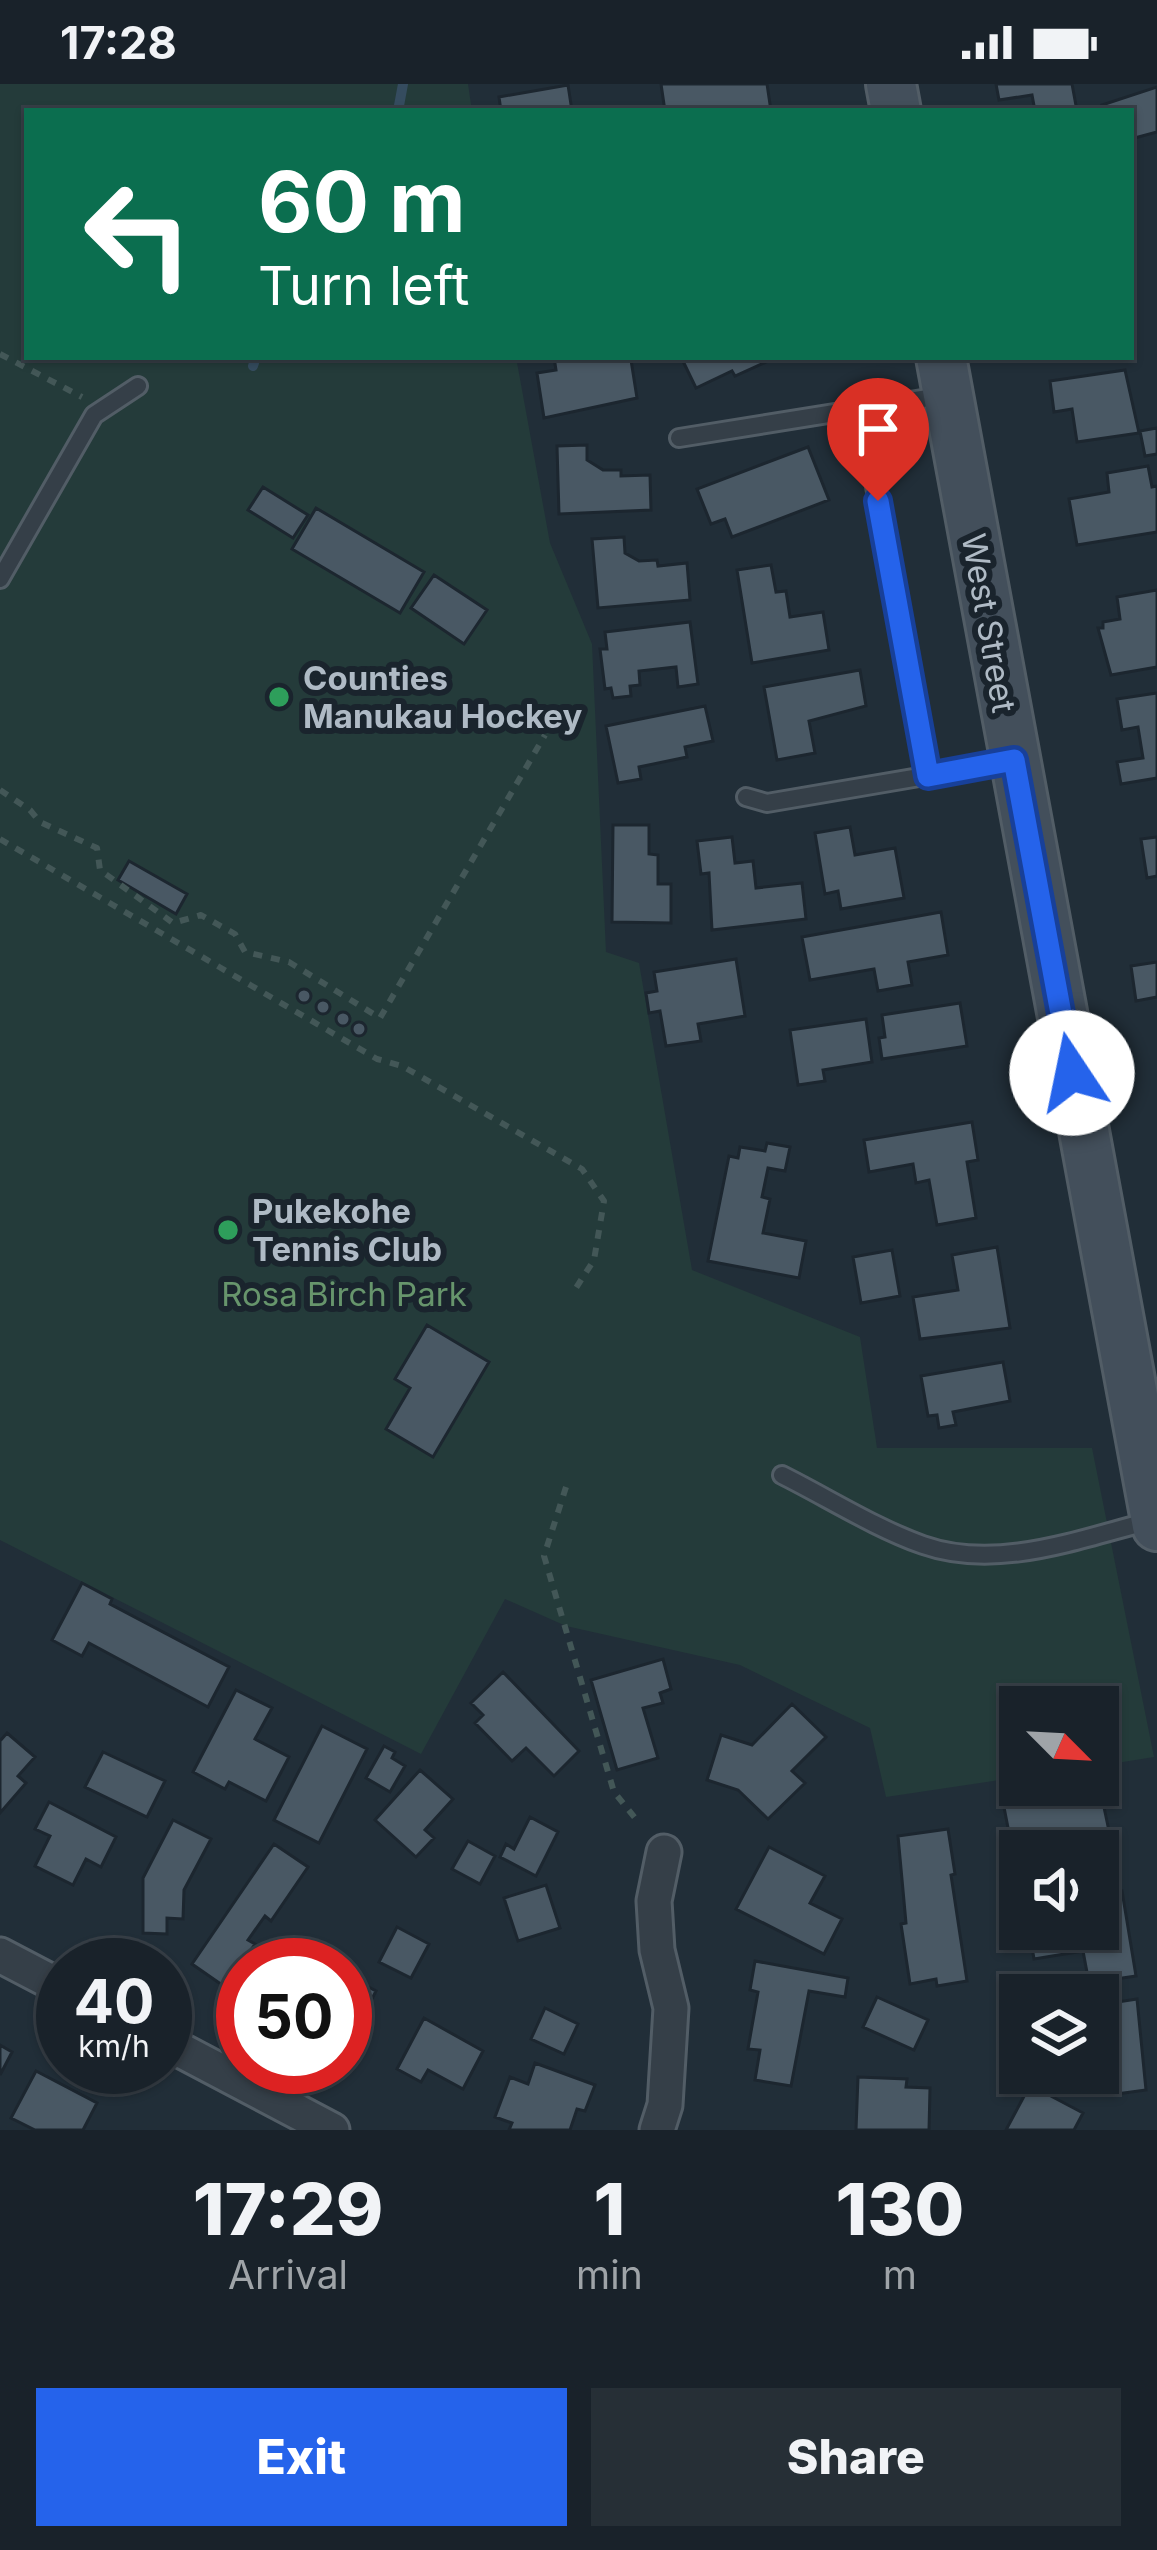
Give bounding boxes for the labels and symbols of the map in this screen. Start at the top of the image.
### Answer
pin [827,378,929,501]
street label: West Street [954,531,1024,716]
place label: Counties Manukau Hockey [303,658,582,736]
marker: Counties Manukau Hockey [266,684,292,710]
position arrow [1009,1010,1135,1136]
place label: Pukekohe Tennis Club [252,1191,442,1269]
marker: Pukekohe Tennis Club [215,1217,241,1243]
park label: Rosa Birch Park [221,1274,467,1314]
north arrow [999,1686,1119,1806]
speed limit sign: 50 [216,1938,372,2094]

